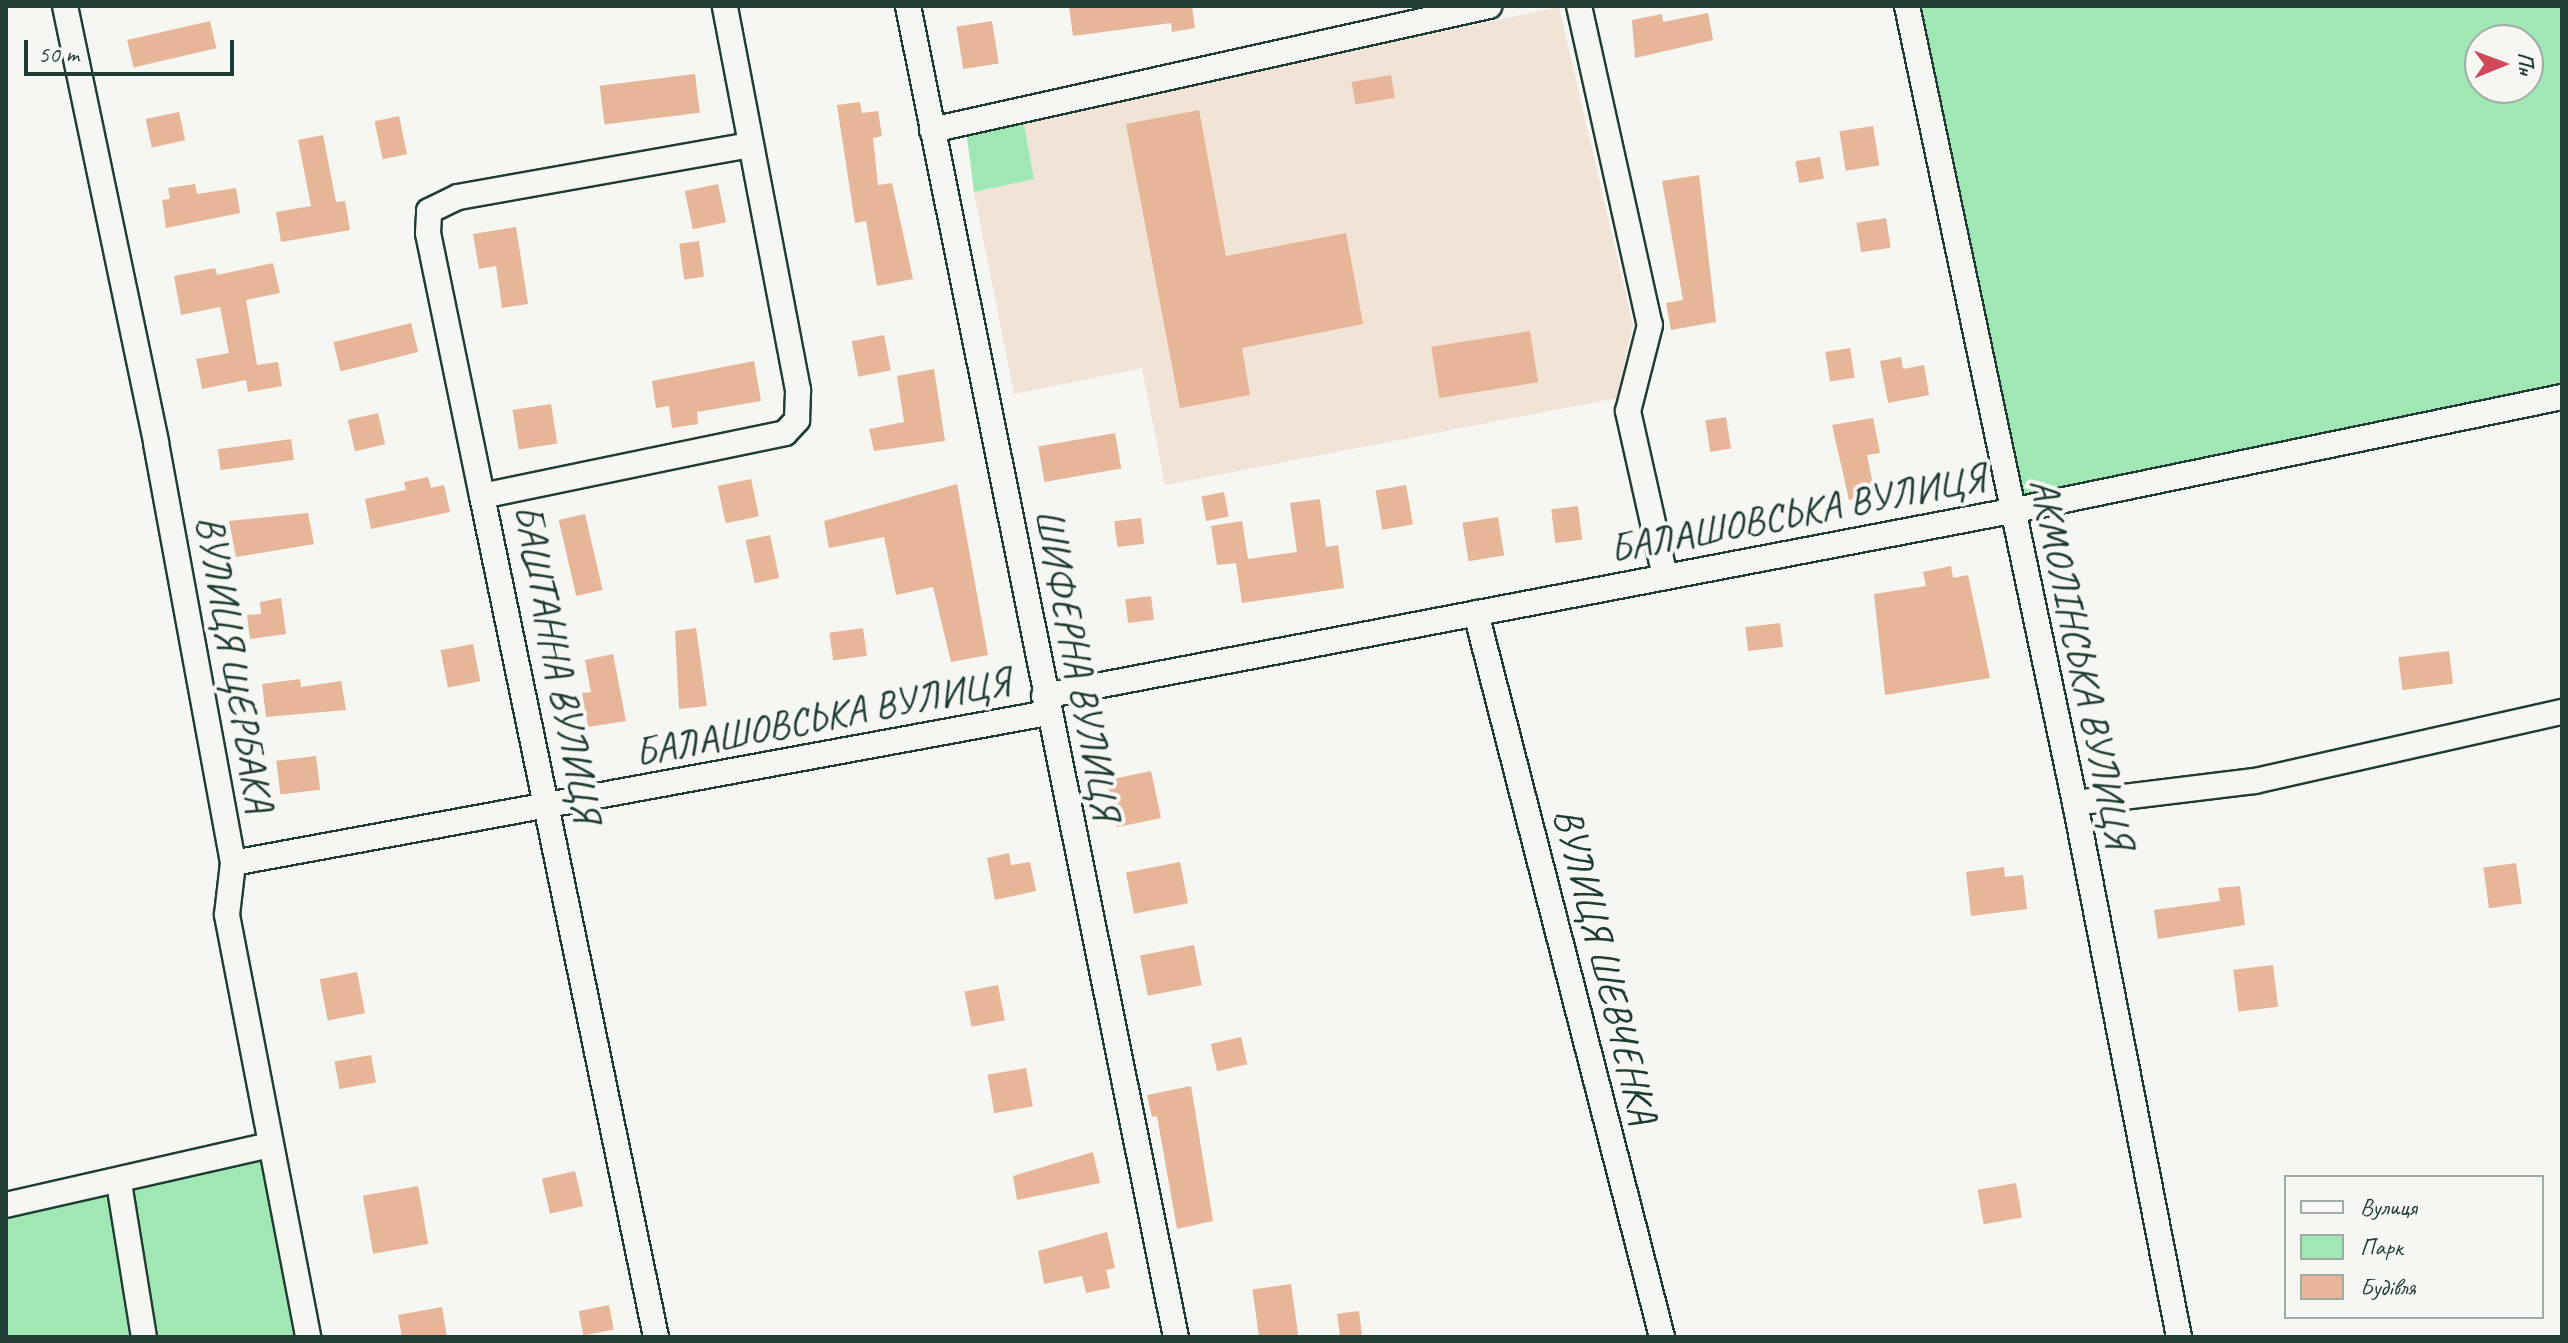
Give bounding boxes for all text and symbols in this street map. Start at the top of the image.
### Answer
scale bar [28,24,238,74]
north arrow [2464,24,2544,104]
text: 50 m [38,39,79,69]
text: Пн [2512,52,2540,75]
street label: БАЛАШОВСЬКА ВУЛИЦЯ [1606,453,1988,573]
street label: АКМОЛІНСЬКА ВУЛИЦЯ [2020,475,2144,851]
street label: БАШТАННА ВУЛИЦЯ [504,501,612,825]
street label: ШИФЕРНА ВУЛИЦЯ [1024,504,1132,824]
street label: ВУЛИЦЯ ЩЕРБАКА [185,512,285,816]
street label: БАЛАШОВСЬКА ВУЛИЦЯ [631,657,1013,777]
street label: ВУЛИЦЯ ШЕВЧЕНКА [1544,803,1668,1129]
legend [2284,1175,2544,1319]
text: Вулиця [2360,1192,2417,1222]
text: Парк [2360,1232,2403,1262]
text: Будівля [2360,1272,2416,1302]

